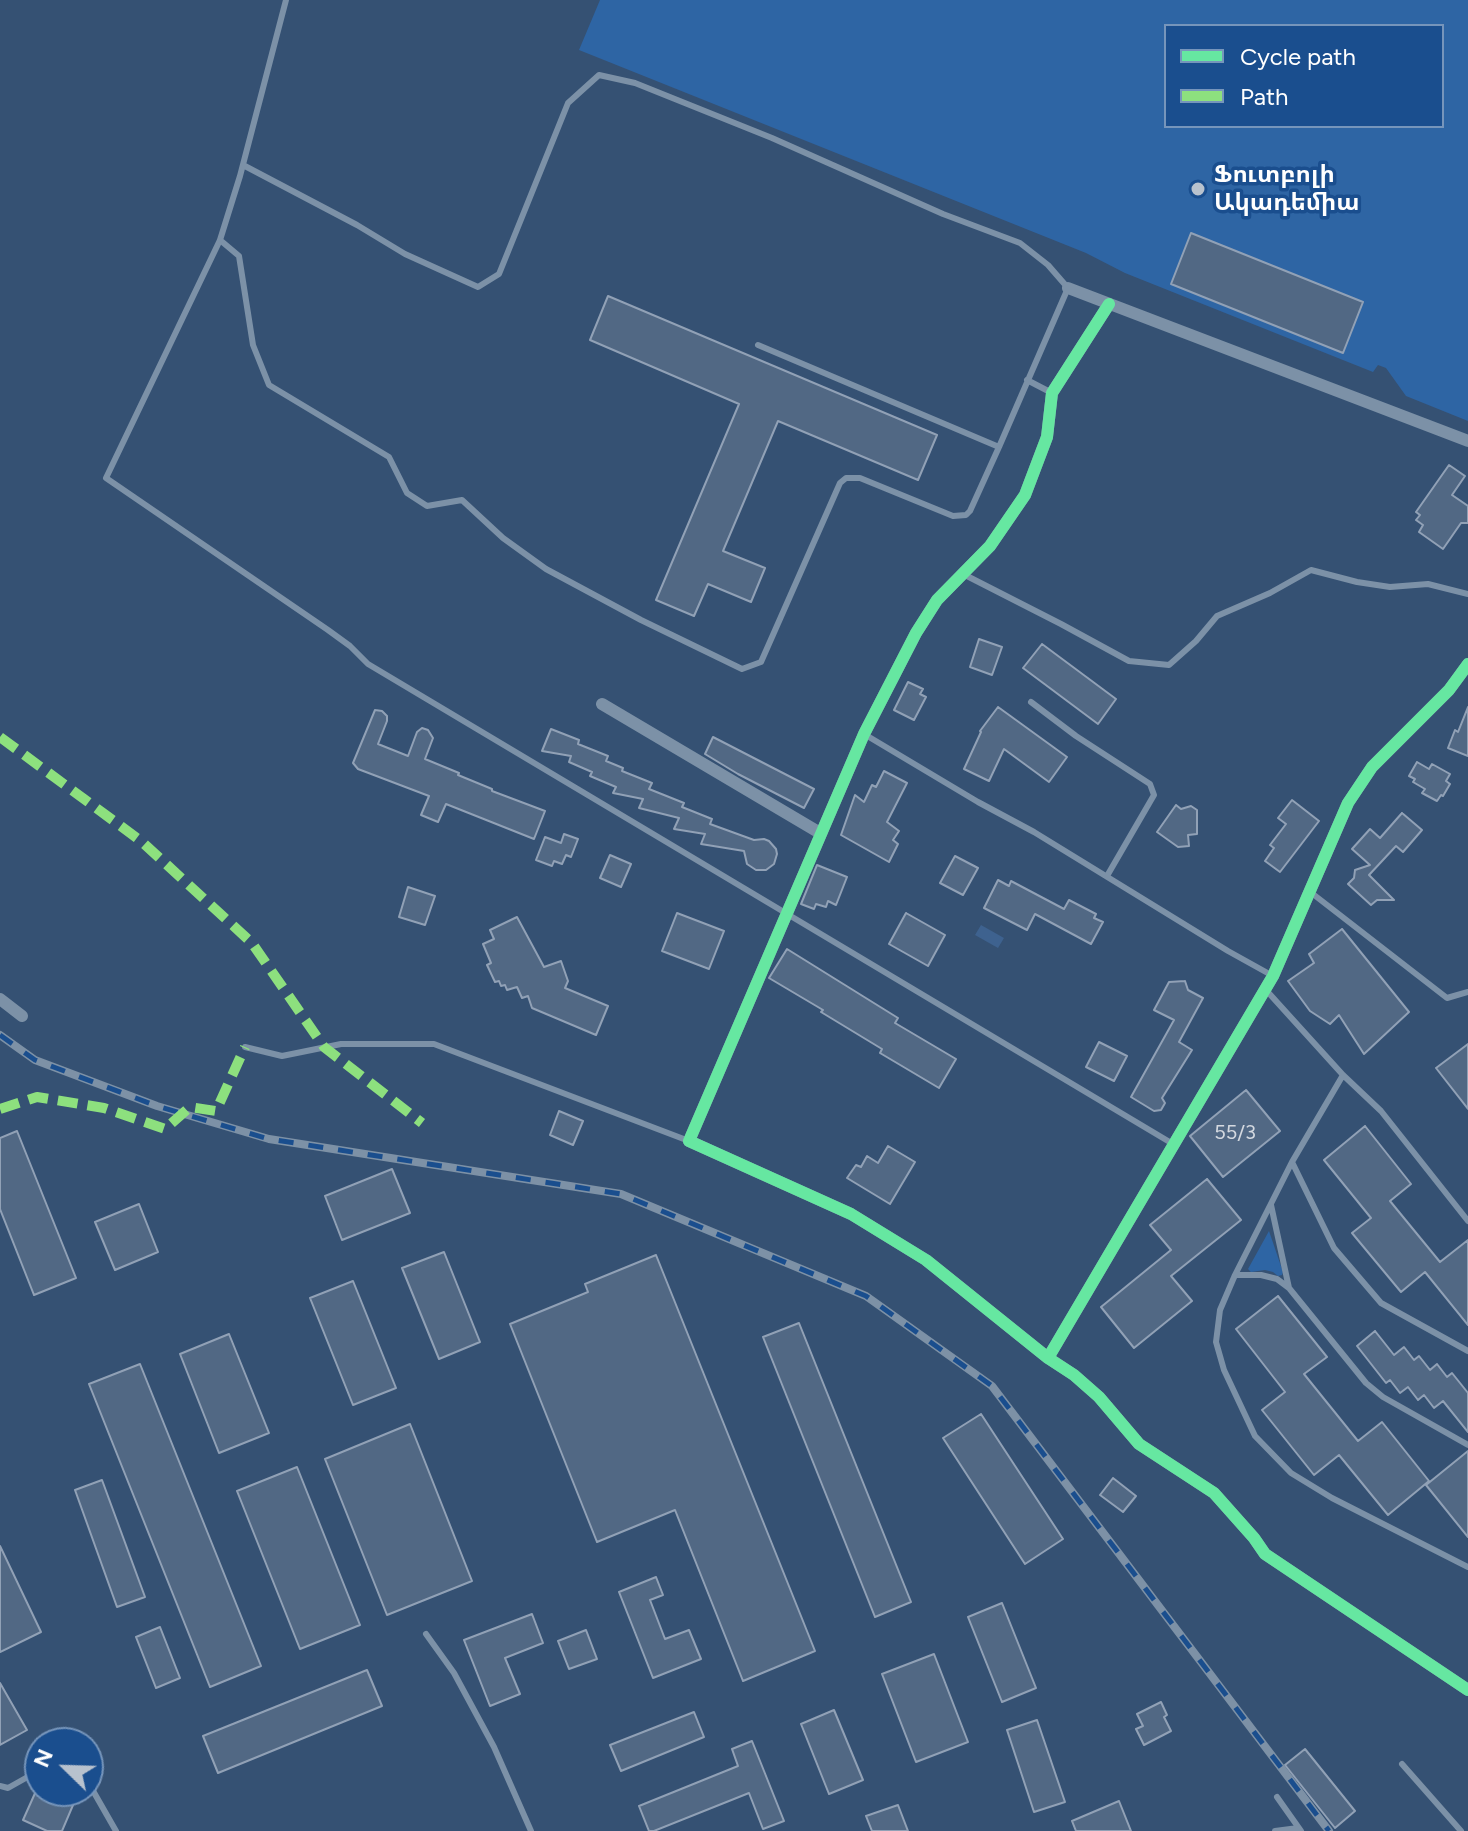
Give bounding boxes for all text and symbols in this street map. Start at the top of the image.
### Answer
legend [1164,24,1444,128]
text: Cycle path [1240,42,1356,71]
text: Path [1240,82,1288,111]
place label: Ֆուտբոլի Ակադեմիա [1214,161,1360,217]
marker: Ֆուտբոլի Ակադեմիա [1189,180,1207,198]
house number: 55/3 [1214,1121,1256,1145]
north arrow [24,1727,104,1807]
text: N [28,1745,59,1771]

